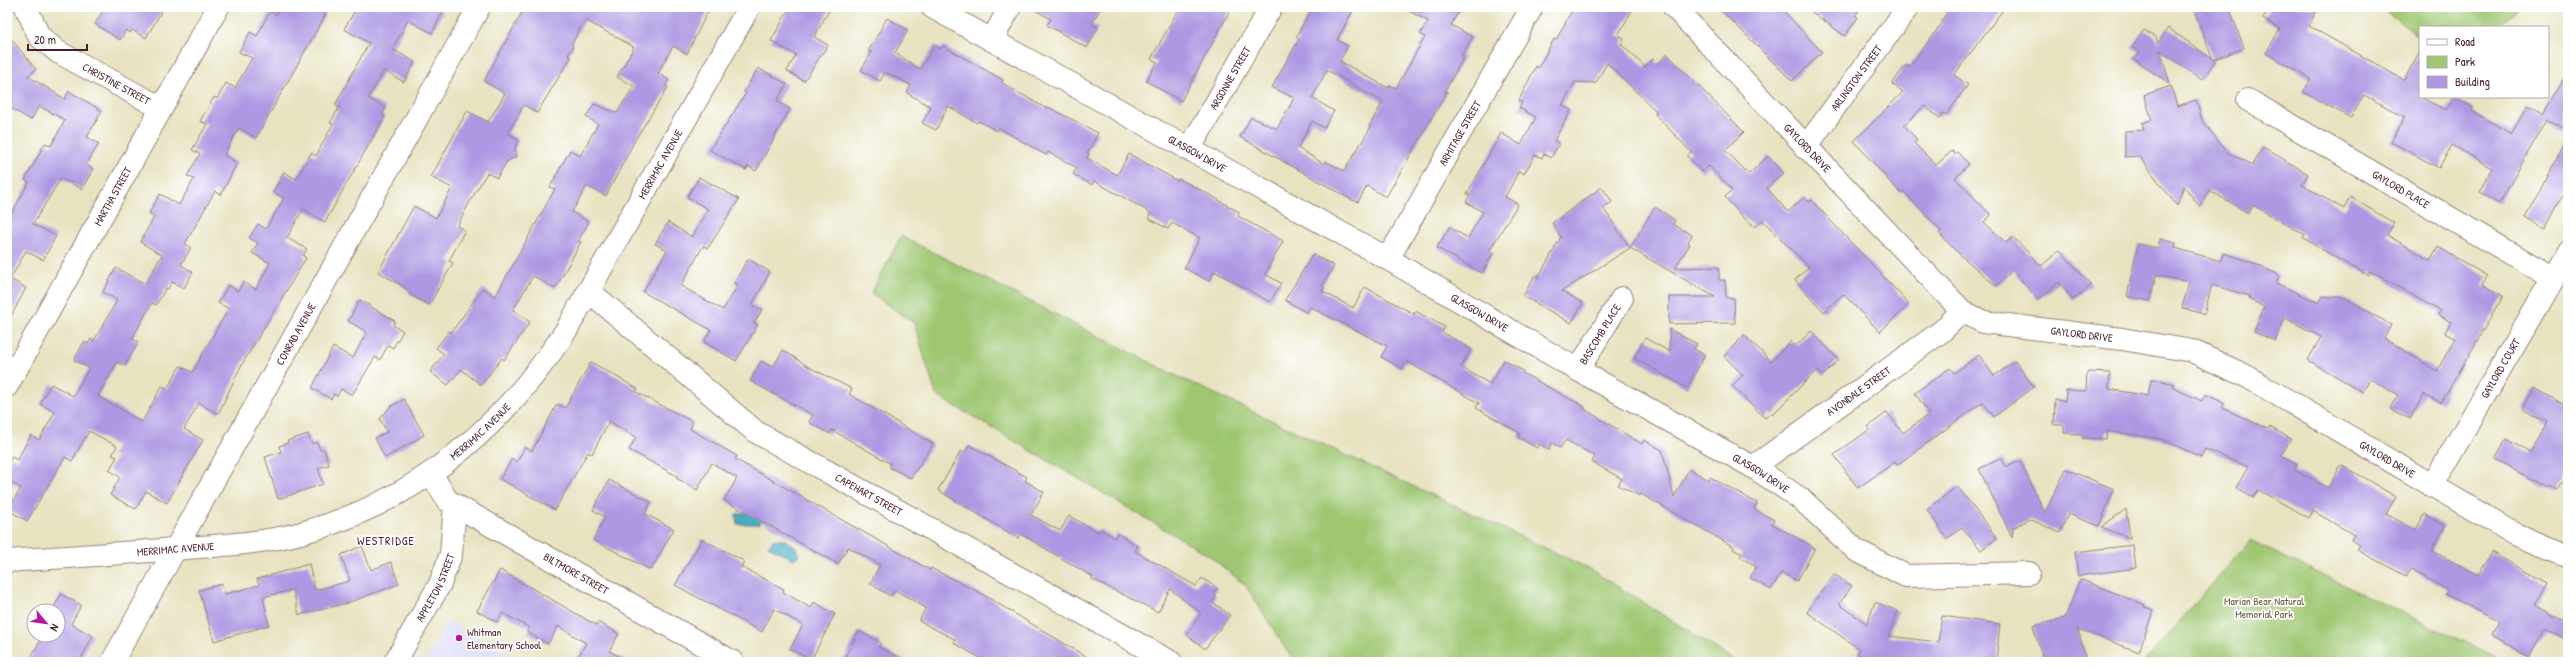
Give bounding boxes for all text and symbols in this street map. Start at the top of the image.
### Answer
scale bar [28,26,87,52]
legend [2419,26,2549,98]
text: 20 m [34,31,56,48]
text: Road [2455,33,2475,50]
street label: ARLINGTON STREET [1828,41,1885,113]
street label: ARGONNE STREET [1207,43,1254,112]
text: Park [2455,53,2475,70]
street label: CHRISTINE STREET [80,60,153,108]
text: Building [2455,73,2490,90]
street label: ARMITAGE STREET [1436,97,1485,168]
street label: GAYLORD DRIVE [1781,120,1834,175]
street label: MERRIMAC AVENUE [635,127,685,201]
street label: GLASGOW DRIVE [1166,132,1229,175]
street label: MARTHA STREET [91,164,135,228]
street label: GAYLORD PLACE [2370,167,2432,212]
street label: GLASGOW DRIVE [1448,290,1511,335]
street label: CONRAD AVENUE [273,300,319,368]
street label: BASCOMB PLACE [1576,301,1624,367]
street label: GAYLORD DRIVE [2050,323,2114,345]
street label: GAYLORD COURT [2477,335,2524,401]
street label: AVONDALE STREET [1824,363,1894,419]
street label: MERRIMAC AVENUE [447,400,514,463]
street label: GAYLORD DRIVE [2357,437,2418,481]
street label: GLASGOW DRIVE [1730,450,1792,496]
street label: CAPEHART STREET [833,470,906,519]
district label: WESTRIDGE [357,532,415,549]
street label: MERRIMAC AVENUE [136,539,215,559]
street label: BILTMORE STREET [541,549,612,598]
street label: APPLETON STREET [413,550,458,624]
park label: Marian Bear Natural Memorial Park [2224,594,2304,621]
north arrow [26,603,66,643]
text: N [47,622,62,634]
place label: Whitman Elementary School [467,625,541,652]
marker: Whitman Elementary School [454,633,464,643]

